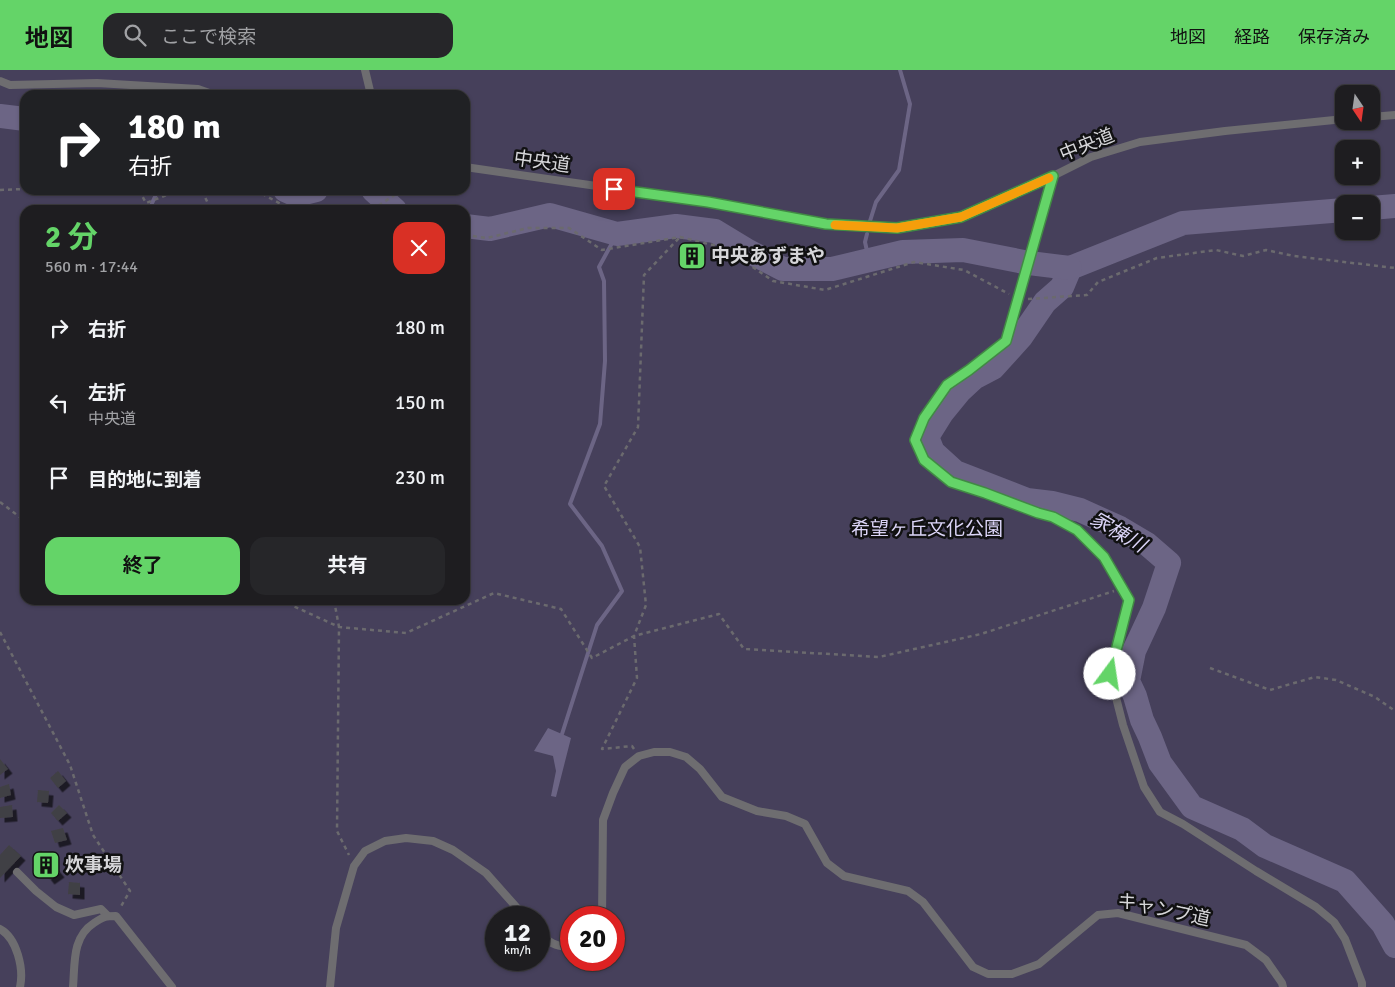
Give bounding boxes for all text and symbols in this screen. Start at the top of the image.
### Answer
search box [103,13,453,58]
icon: search [121,21,149,49]
text: 地図 [25,23,73,53]
text: ここで検索 [161,25,256,49]
text: 地図 [1170,26,1206,48]
text: 経路 [1234,26,1270,48]
text: 保存済み [1298,26,1370,48]
north arrow [1335,85,1380,130]
map controls [1335,85,1380,240]
text: 180 m [128,105,221,148]
icon: right [45,110,110,175]
street label: 中央道 [1056,123,1118,167]
button: + [1335,140,1380,185]
street label: 中央道 [512,146,572,178]
text: 右折 [128,153,172,180]
pin [593,168,635,210]
icon: arrive [600,175,628,203]
button: − [1335,195,1380,240]
text: 2 分 [45,219,98,256]
button: close [393,222,445,274]
building icon: 中央あずまや [677,241,707,271]
place label: 中央あずまや [711,244,825,268]
text: 560 m · 17:44 [45,257,138,277]
icon: right [45,314,73,342]
text: 180 m [395,316,445,340]
text: 右折 [88,318,126,342]
text: 左折 [88,381,126,405]
icon: left [45,389,73,417]
text: 150 m [395,391,445,415]
text: 中央道 [88,409,136,429]
icon: arrive [45,464,73,492]
text: 230 m [395,466,445,490]
text: 目的地に到着 [88,468,202,492]
water label: 家棟川 [1086,506,1152,559]
park label: 希望ヶ丘文化公園 [851,517,1003,541]
button: 終了 [45,537,240,595]
button: 共有 [250,537,445,595]
position arrow [1083,647,1135,699]
building icon: 炊事場 [31,850,61,880]
place label: 炊事場 [65,853,122,877]
street label: キャンプ道 [1115,888,1213,932]
speed limit sign: 20 [560,906,625,971]
text: 12 [504,917,531,948]
text: km/h [504,943,531,958]

